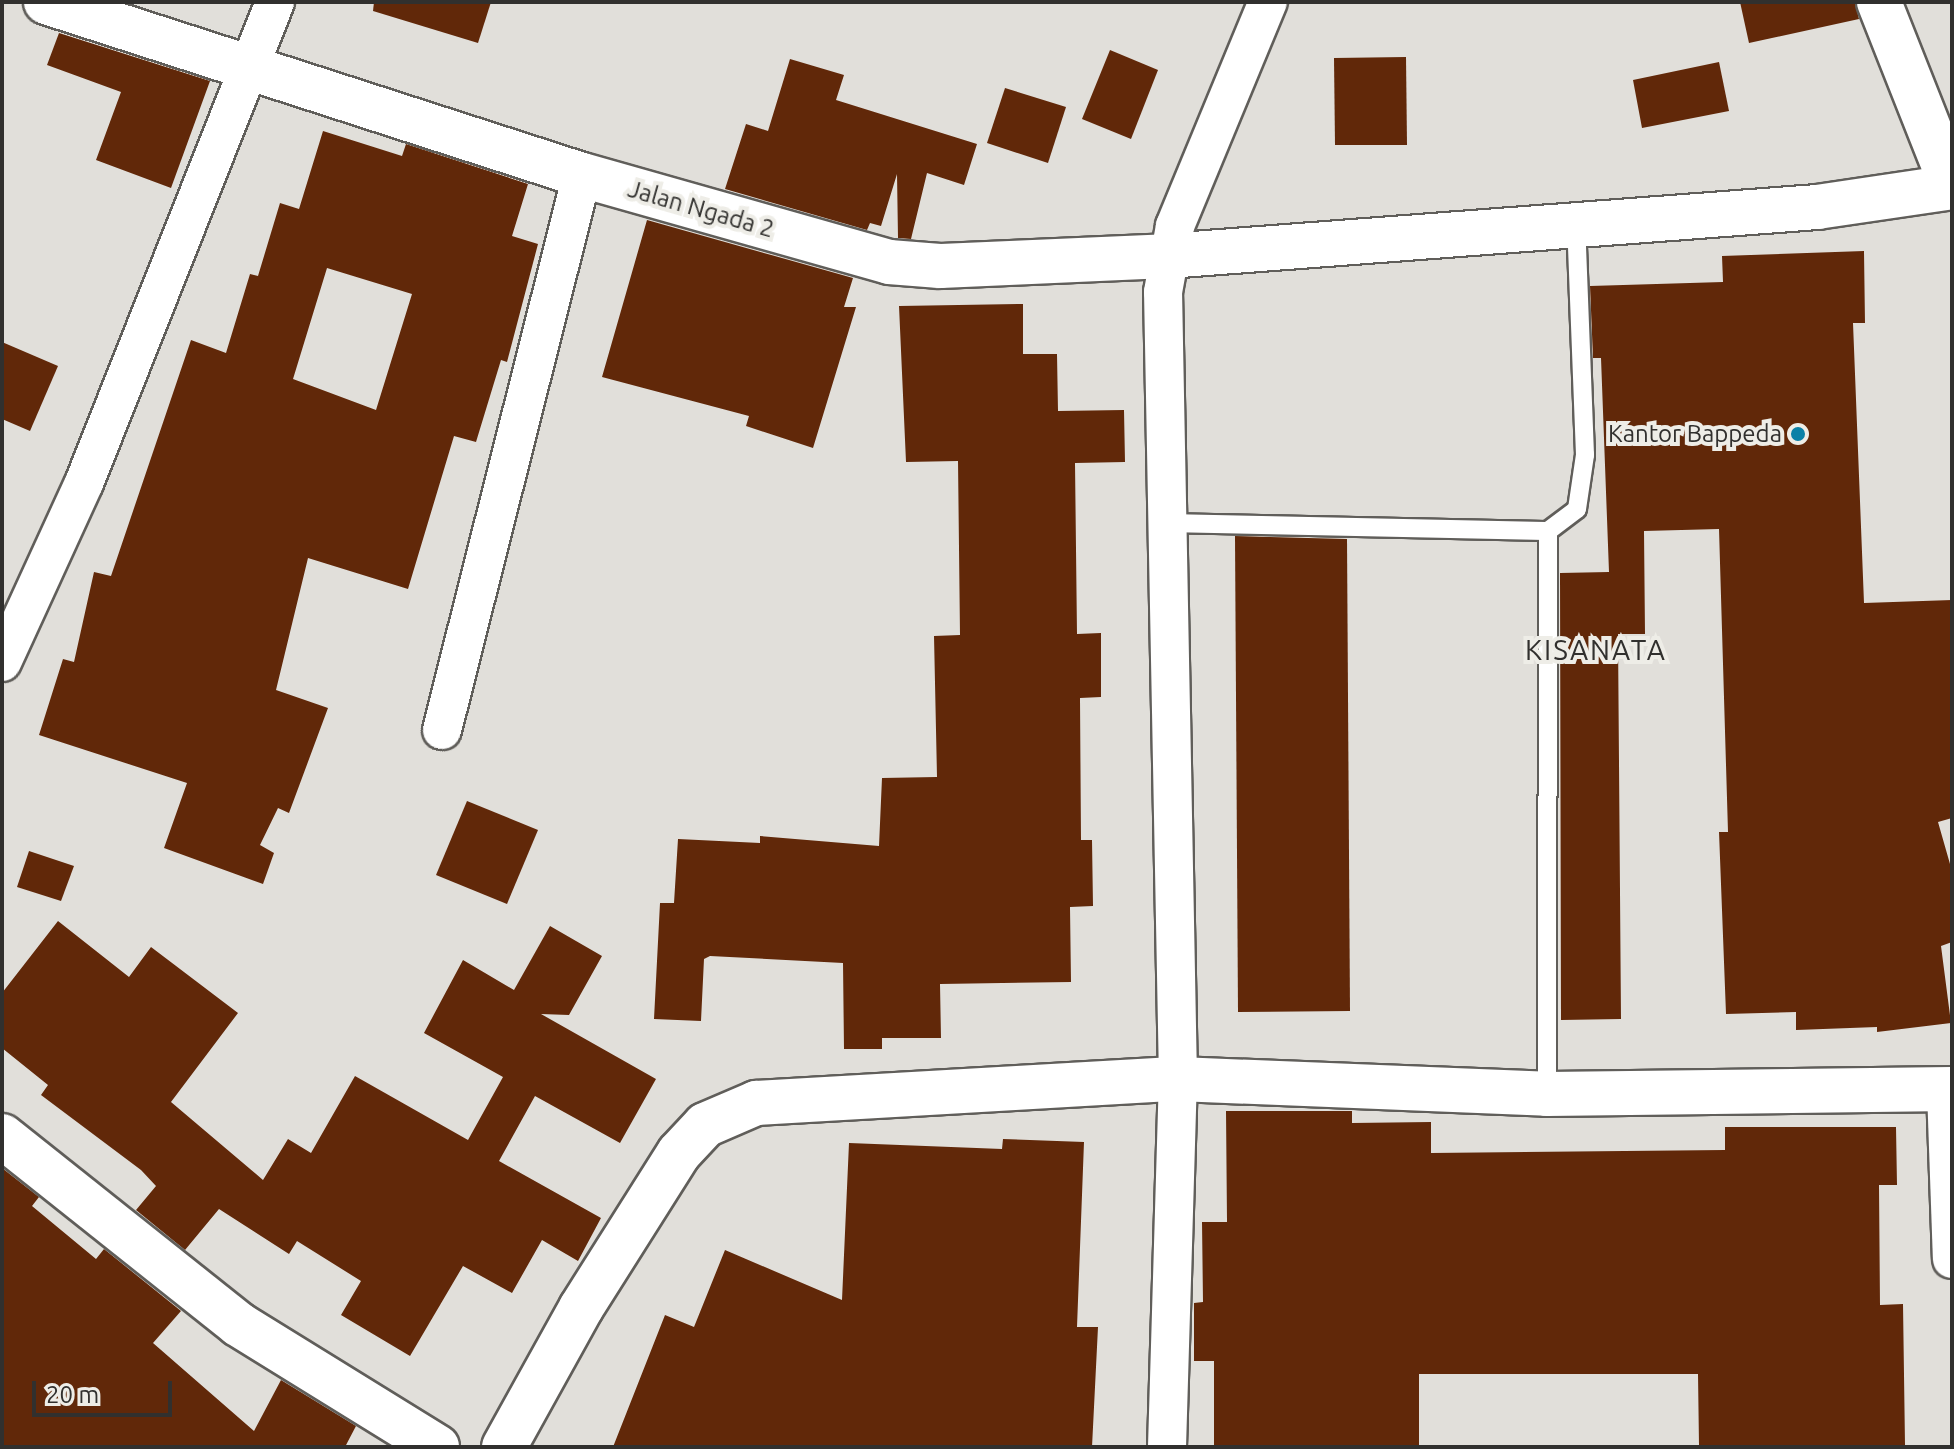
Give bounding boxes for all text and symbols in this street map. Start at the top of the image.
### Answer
street label: Jalan Ngada 2 [625,174,777,244]
place label: Kantor Bappeda [1608,420,1782,448]
marker: Kantor Bappeda [1789,425,1807,443]
district label: KISANATA [1525,633,1667,667]
scale bar [36,1365,176,1415]
text: 20 m [46,1381,99,1408]

